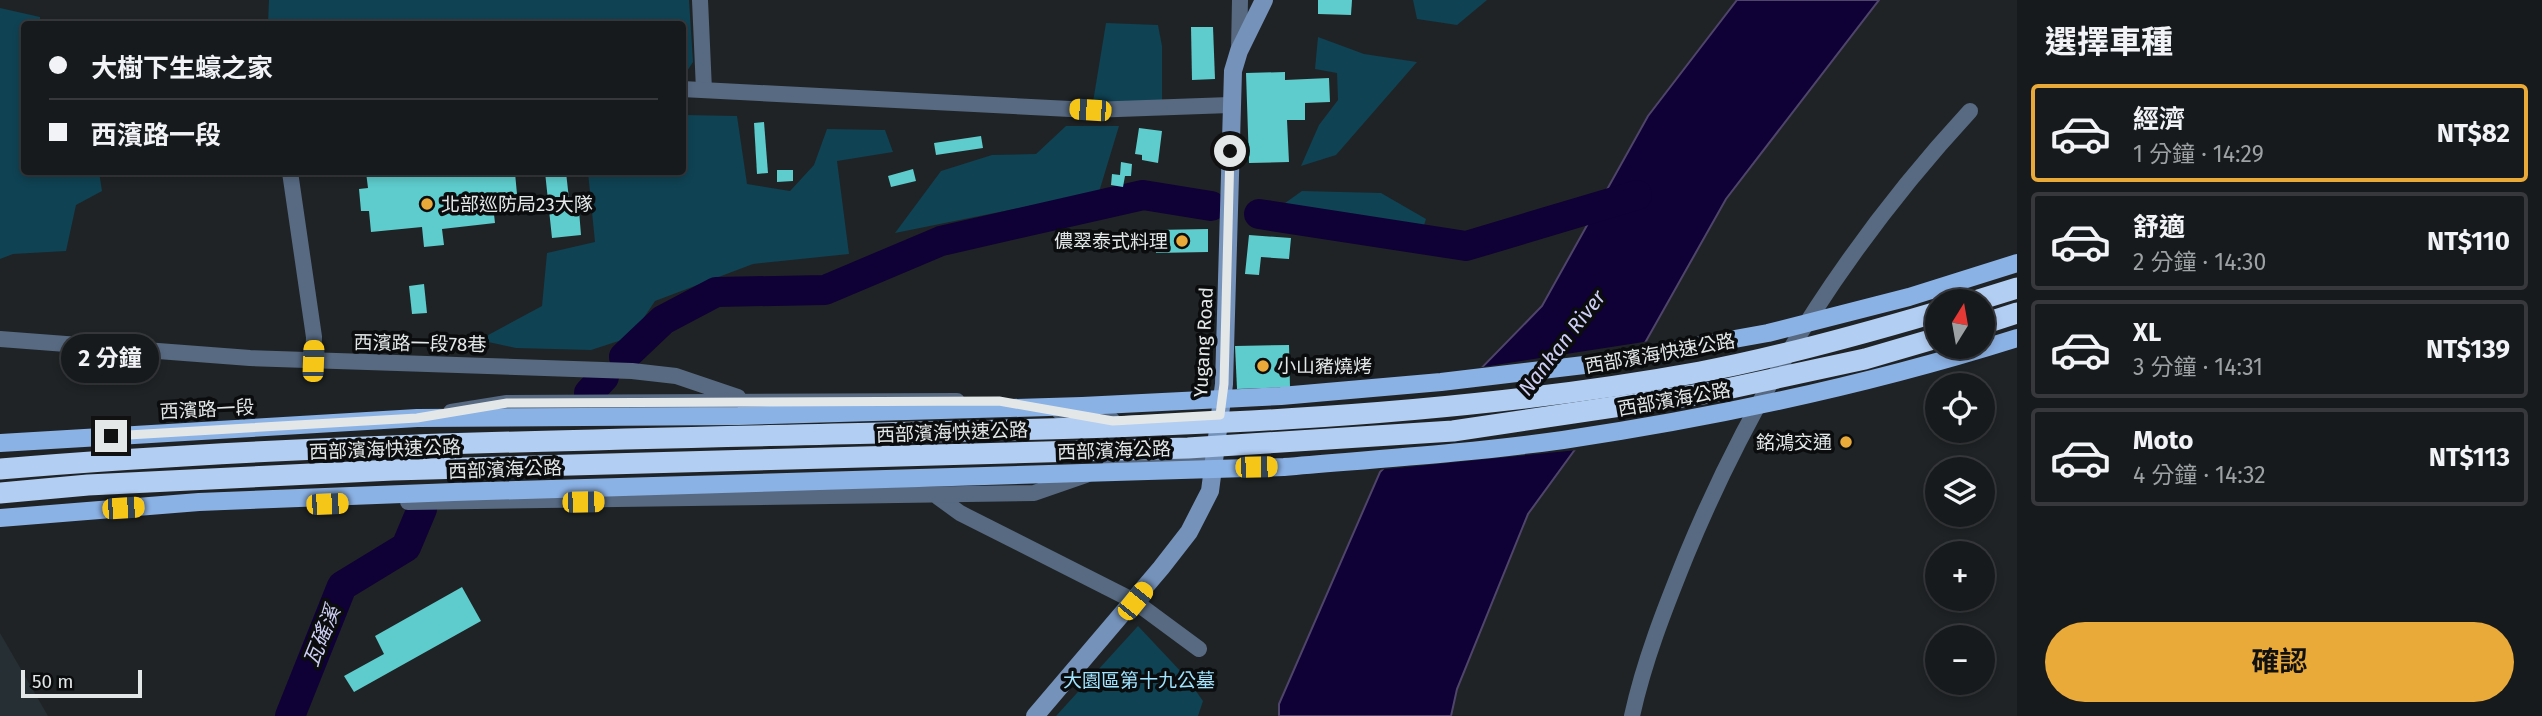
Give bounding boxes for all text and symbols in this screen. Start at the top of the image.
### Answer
text: 選擇車種 [2045,23,2173,61]
text: 大樹下生蠔之家 [91,53,273,84]
car [1069,98,1112,122]
icon: car [2049,102,2112,165]
text: 經濟 [2133,104,2185,135]
text: NT$82 [2437,118,2510,149]
text: 西濱路一段 [91,120,221,151]
route start [1214,135,1246,167]
text: 1 分鐘 · 14:29 [2133,140,2264,168]
place label: 北部巡防局23大隊 [441,193,593,216]
marker: 北部巡防局23大隊 [419,196,435,212]
icon: car [2049,210,2112,273]
text: 舒適 [2133,212,2185,243]
text: NT$110 [2427,226,2510,257]
place label: 儂翠泰式料理 [1054,230,1168,253]
marker: 儂翠泰式料理 [1174,233,1190,249]
text: 2 分鐘 · 14:30 [2133,248,2266,276]
water label: Nankan River [1513,284,1612,401]
street label: Yugang Road [1189,286,1218,398]
north arrow [1925,289,1995,359]
map controls [1925,289,1995,695]
text: XL [2133,317,2161,348]
icon: car [2049,318,2112,381]
street label: 西部濱海快速公路 [1583,329,1737,378]
street label: 西濱路一段78巷 [354,331,486,356]
callout: 2 分鐘 [62,334,160,384]
text: NT$139 [2426,334,2510,365]
car [302,340,325,382]
text: 2 分鐘 [78,344,142,372]
text: 3 分鐘 · 14:31 [2133,353,2263,381]
place label: 小山豬燒烤 [1277,355,1372,378]
marker: 小山豬燒烤 [1255,358,1271,374]
button: locate [1925,373,1995,443]
street label: 西部濱海公路 [1616,378,1732,421]
street label: 西濱路一段 [159,396,255,423]
street label: 西部濱海快速公路 [876,418,1028,447]
route end [95,420,127,452]
text: Moto [2133,425,2193,456]
icon: car [2049,426,2112,489]
place label: 銘鴻交通 [1756,431,1832,454]
marker: 銘鴻交通 [1838,434,1854,450]
street label: 西部濱海快速公路 [309,435,461,464]
street label: 西部濱海公路 [1057,437,1171,464]
text: NT$113 [2429,442,2510,473]
street label: 西部濱海公路 [448,456,562,483]
car [1235,456,1278,478]
button: layers [1925,457,1995,527]
text: 4 分鐘 · 14:32 [2133,461,2266,489]
car [562,491,605,513]
car [306,493,349,515]
car [102,496,145,520]
button: + [1925,541,1995,611]
car [1114,578,1157,624]
water label: 瓦磘溪 [298,599,347,670]
button: 確認 [2045,622,2514,702]
button: − [1925,625,1995,695]
scale bar [21,667,142,699]
park label: 大園區第十九公墓 [1063,669,1215,692]
text: 50 m [32,670,73,693]

